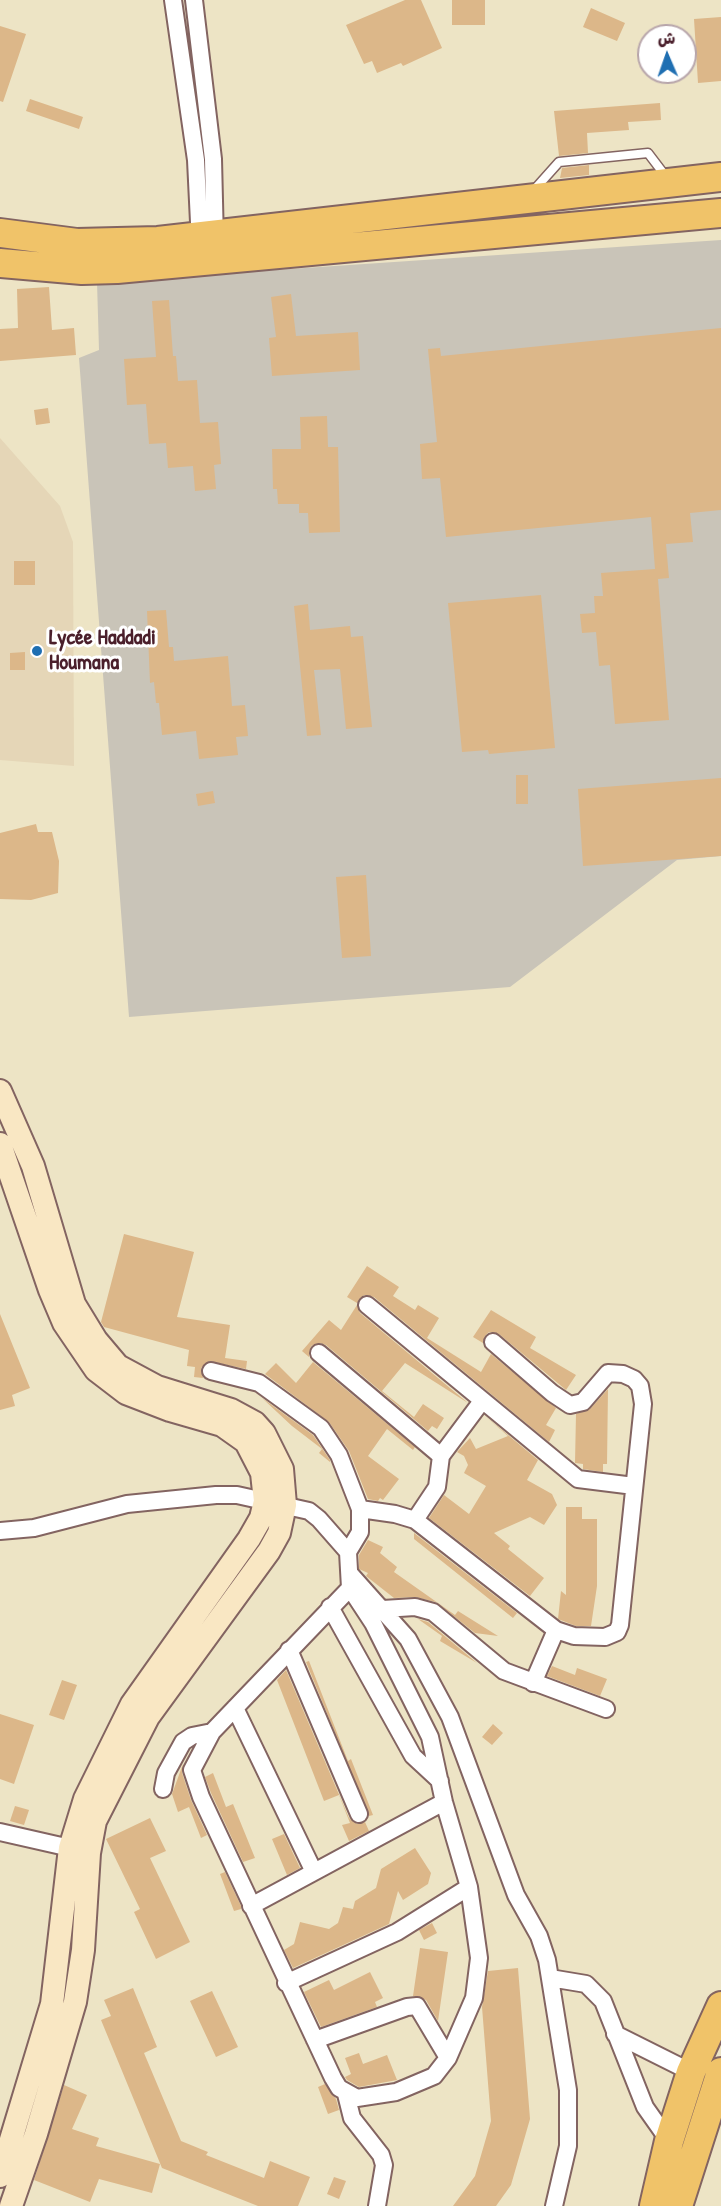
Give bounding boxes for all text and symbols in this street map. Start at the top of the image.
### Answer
north arrow [637,24,697,84]
text: ش [657,27,676,49]
place label: Lycée Haddadi Houmana [49,625,156,676]
marker: Lycée Haddadi Houmana [30,644,44,658]

